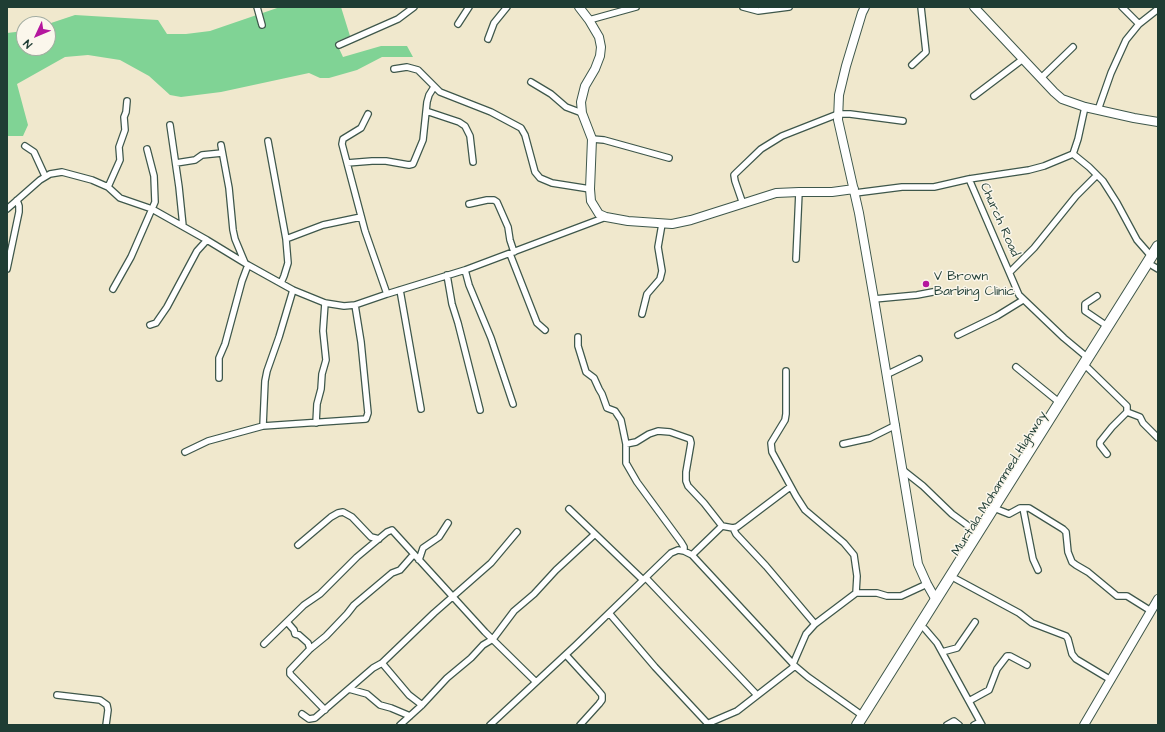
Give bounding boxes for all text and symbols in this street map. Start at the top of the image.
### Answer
north arrow [16,16,56,56]
text: N [20,36,36,52]
street label: Church Road [976,181,1022,259]
place label: V Brown Barbing Clinic [934,269,1015,300]
marker: V Brown Barbing Clinic [921,279,931,289]
street label: Murtala Mohammed Highway [949,409,1051,559]

